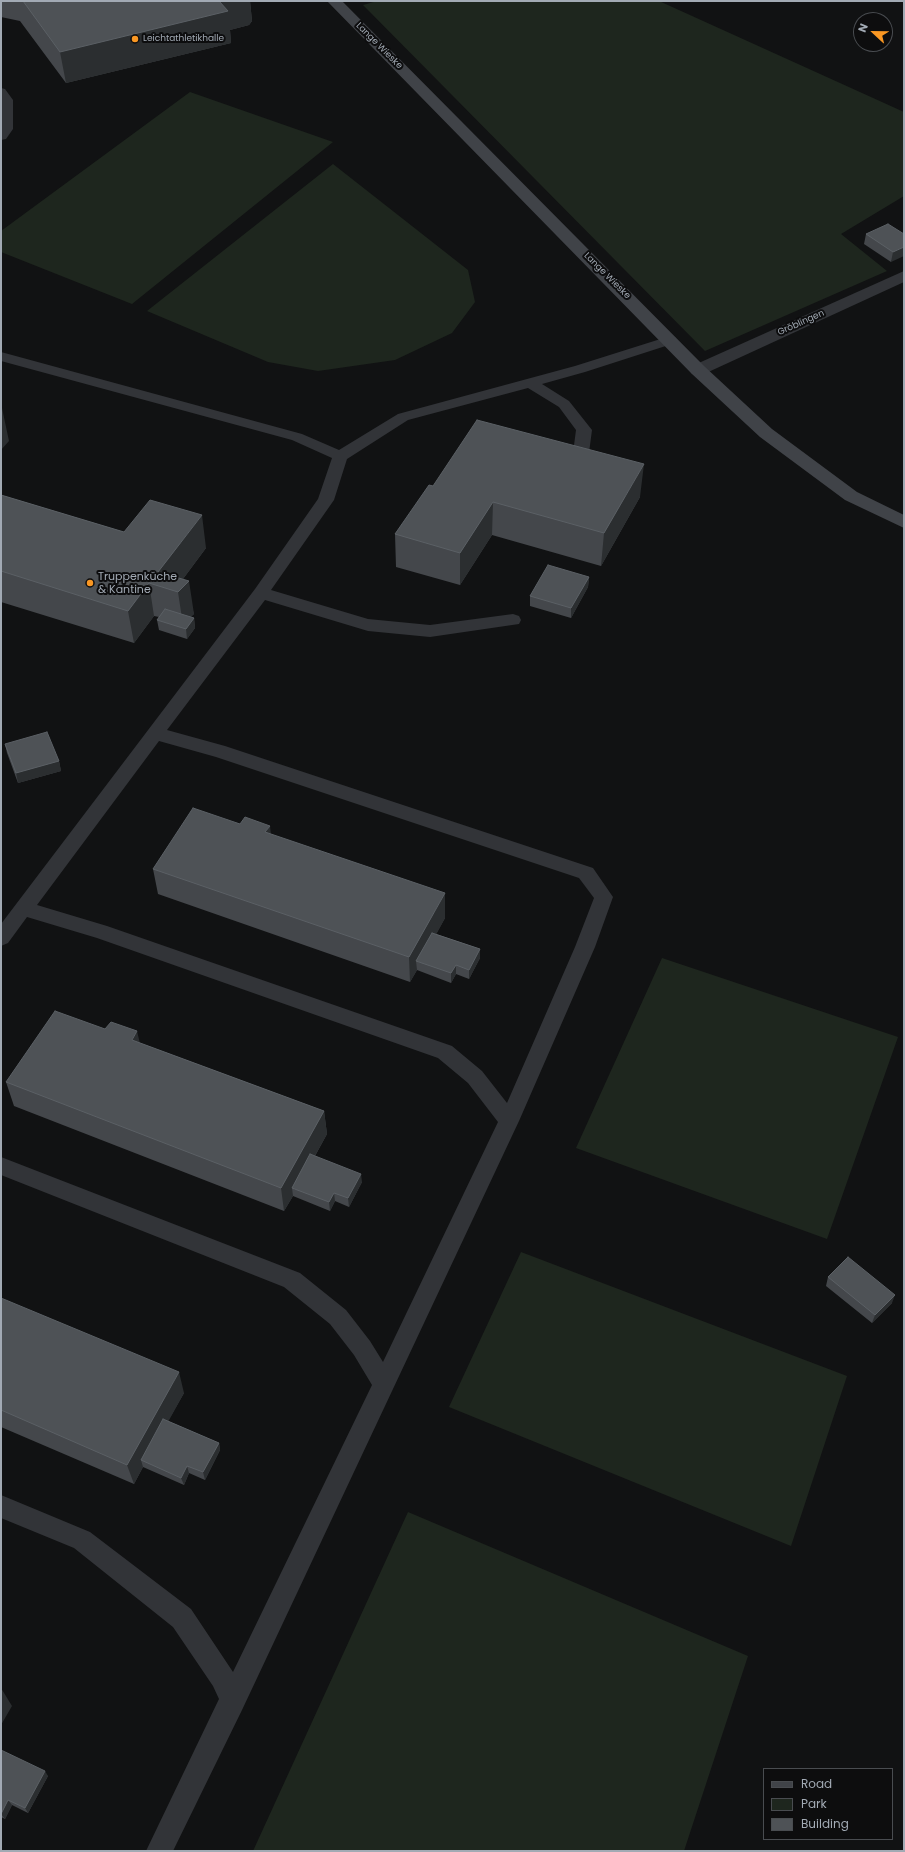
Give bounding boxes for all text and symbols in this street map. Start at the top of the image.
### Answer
north arrow [853,12,893,52]
street label: Lange Wieske [354,21,404,71]
text: N [854,21,872,35]
marker: Leichtathletikhalle [130,34,140,44]
place label: Leichtathletikhalle [143,34,224,44]
street label: Lange Wieske [582,251,632,301]
street label: Gröblingen [776,308,826,338]
place label: Truppenküche & Kantine [98,570,177,596]
marker: Truppenküche & Kantine [85,578,95,588]
legend [763,1768,893,1840]
text: Road [801,1775,832,1792]
text: Park [801,1795,827,1812]
text: Building [801,1815,849,1832]

